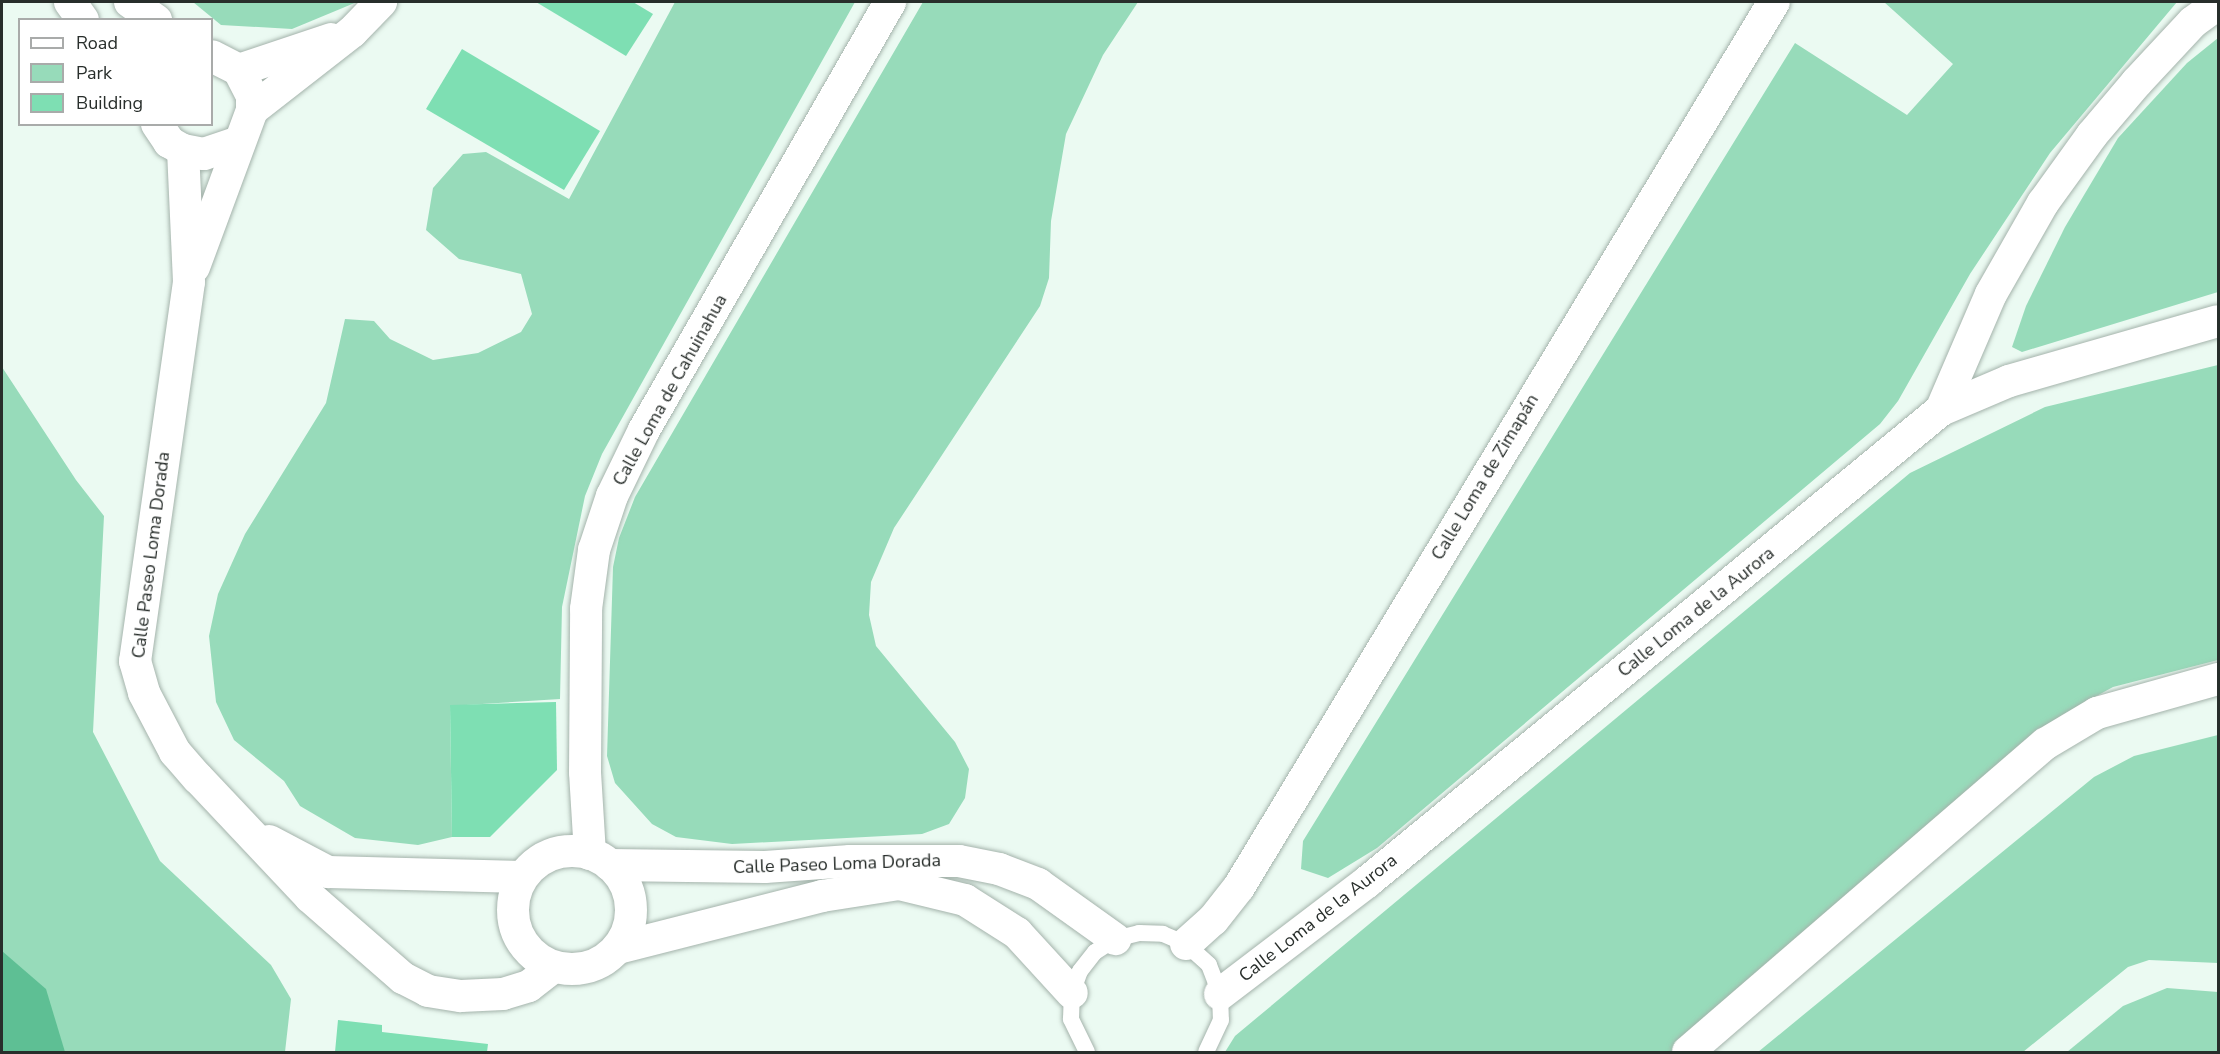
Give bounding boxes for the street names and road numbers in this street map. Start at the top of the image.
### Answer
street label: Calle Loma de Cahuinahua [608,290,732,490]
street label: Calle Loma de Zimapán [1427,390,1543,564]
street label: Calle Paseo Loma Dorada [128,450,174,660]
street label: Calle Loma de la Aurora [1613,542,1779,682]
street label: Calle Loma de la Aurora [1235,849,1401,987]
street label: Calle Paseo Loma Dorada [733,850,941,878]

